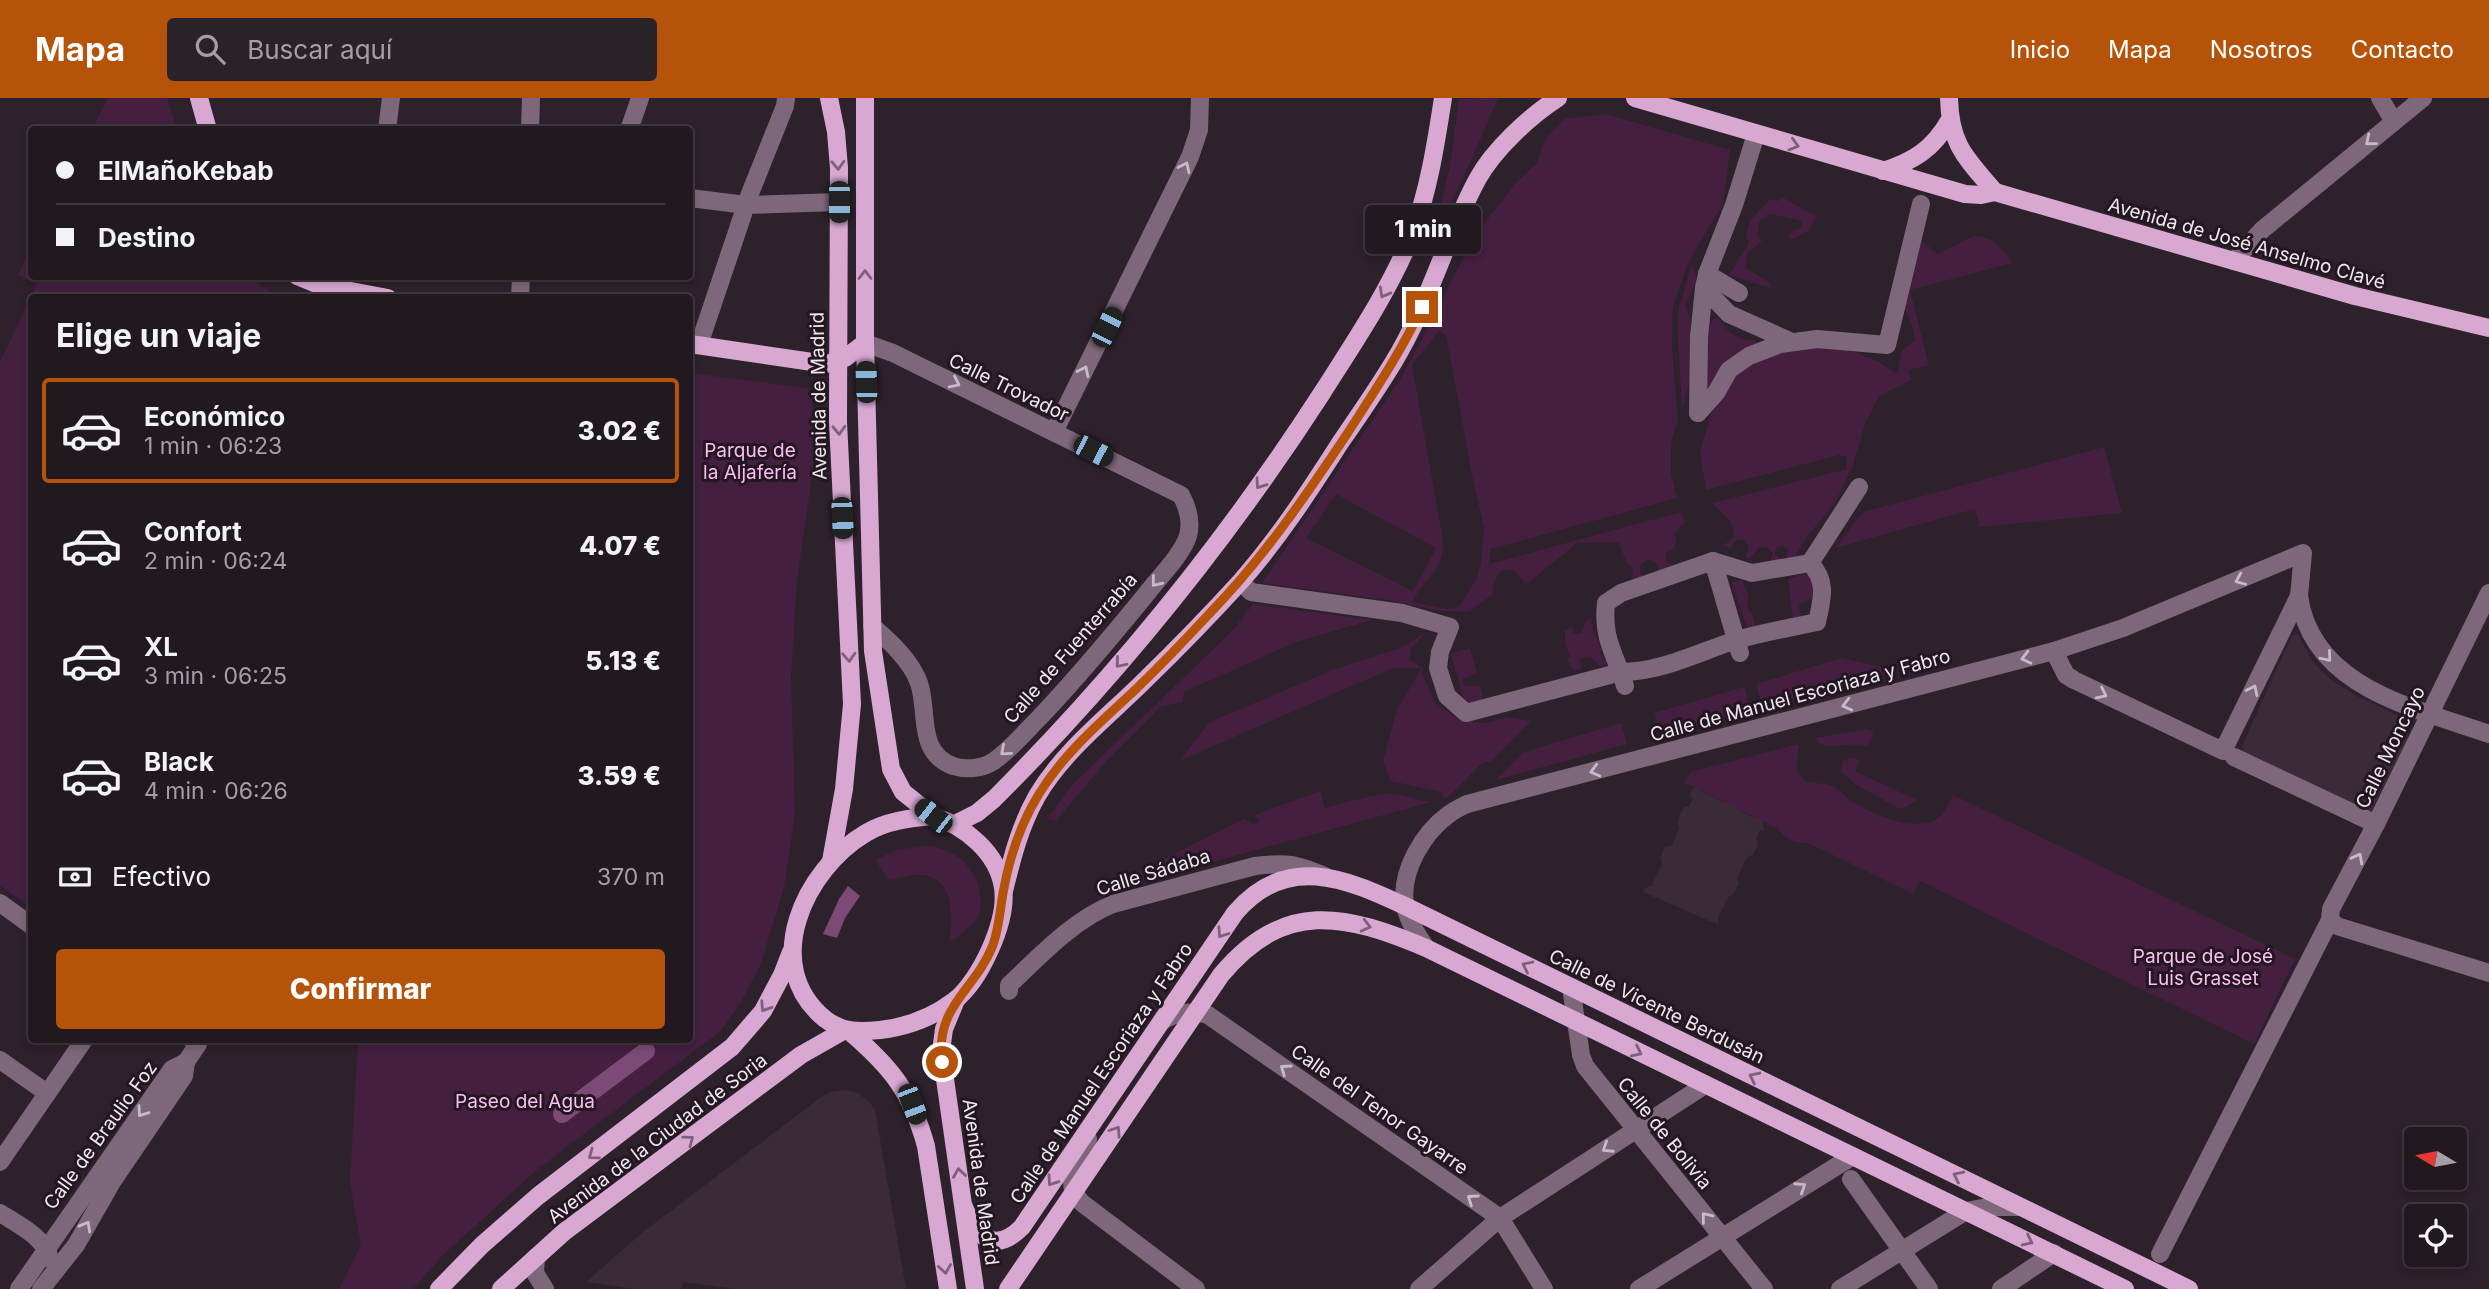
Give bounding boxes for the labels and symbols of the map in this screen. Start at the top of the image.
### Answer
one-way arrow [2366,133,2378,146]
one-way arrow [1788,137,1800,151]
one-way arrow [831,160,846,171]
one-way arrow [1177,162,1191,174]
car [829,181,850,223]
street label: Avenida de José Anselmo Clavé [2106,193,2388,294]
callout: 1 min [1364,206,1480,254]
one-way arrow [857,269,873,280]
one-way arrow [1379,286,1392,299]
route end [1406,291,1438,323]
car [1089,304,1126,350]
street label: Avenida de Madrid [806,312,831,480]
street label: Calle Trovador [945,348,1073,426]
car [855,361,878,403]
one-way arrow [1076,366,1090,378]
one-way arrow [948,375,960,389]
one-way arrow [831,425,846,436]
car [1070,432,1117,470]
park label: Parque de la Aljafería [703,439,797,484]
one-way arrow [1256,476,1268,489]
car [831,496,854,540]
street label: Calle de Fuenterrabía [999,568,1142,728]
one-way arrow [2234,571,2246,585]
one-way arrow [1152,573,1164,586]
street label: Calle de Manuel Escoriaza y Fabro [1648,644,1953,747]
one-way arrow [2319,649,2332,661]
one-way arrow [2020,650,2032,664]
one-way arrow [841,652,856,663]
one-way arrow [1116,655,1128,668]
street label: Calle Moncayo [2351,682,2430,812]
one-way arrow [2095,685,2107,699]
one-way arrow [2244,685,2258,697]
one-way arrow [1841,697,1853,711]
one-way arrow [1000,743,1013,755]
one-way arrow [1589,763,1601,777]
car [910,795,957,837]
street label: Calle Sádaba [1093,844,1213,901]
one-way arrow [2350,853,2363,866]
one-way arrow [1360,918,1372,932]
one-way arrow [1218,925,1230,938]
street label: Calle de Manuel Escoriaza y Fabro [1005,938,1198,1208]
street label: Calle de Vicente Berdusán [1545,944,1768,1069]
park label: Parque de José Luis Grasset [2133,945,2273,990]
one-way arrow [1522,960,1534,974]
one-way arrow [761,999,773,1012]
street label: Calle del Tenor Gayarre [1287,1039,1473,1179]
one-way arrow [1630,1043,1642,1057]
route start [926,1046,958,1078]
street label: Avenida de la Ciudad de Soria [543,1048,772,1228]
street label: Calle de Braulio Foz [39,1057,162,1214]
one-way arrow [1280,1065,1293,1077]
one-way arrow [1749,1071,1761,1085]
street label: Calle de Bolivia [1613,1073,1717,1194]
car [895,1081,930,1127]
park label: Paseo del Agua [455,1090,595,1113]
street label: Avenida de Madrid [957,1097,1004,1267]
one-way arrow [138,1104,150,1117]
one-way arrow [1108,1126,1121,1139]
north arrow [2404,1127,2468,1190]
one-way arrow [681,1136,693,1149]
one-way arrow [1602,1140,1615,1153]
one-way arrow [589,1146,601,1159]
one-way arrow [951,1167,966,1179]
one-way arrow [1953,1171,1965,1185]
one-way arrow [1047,1174,1060,1187]
one-way arrow [1793,1183,1806,1196]
one-way arrow [1467,1195,1480,1207]
one-way arrow [1701,1212,1714,1224]
one-way arrow [78,1221,91,1234]
one-way arrow [2021,1232,2033,1246]
one-way arrow [937,1263,952,1275]

